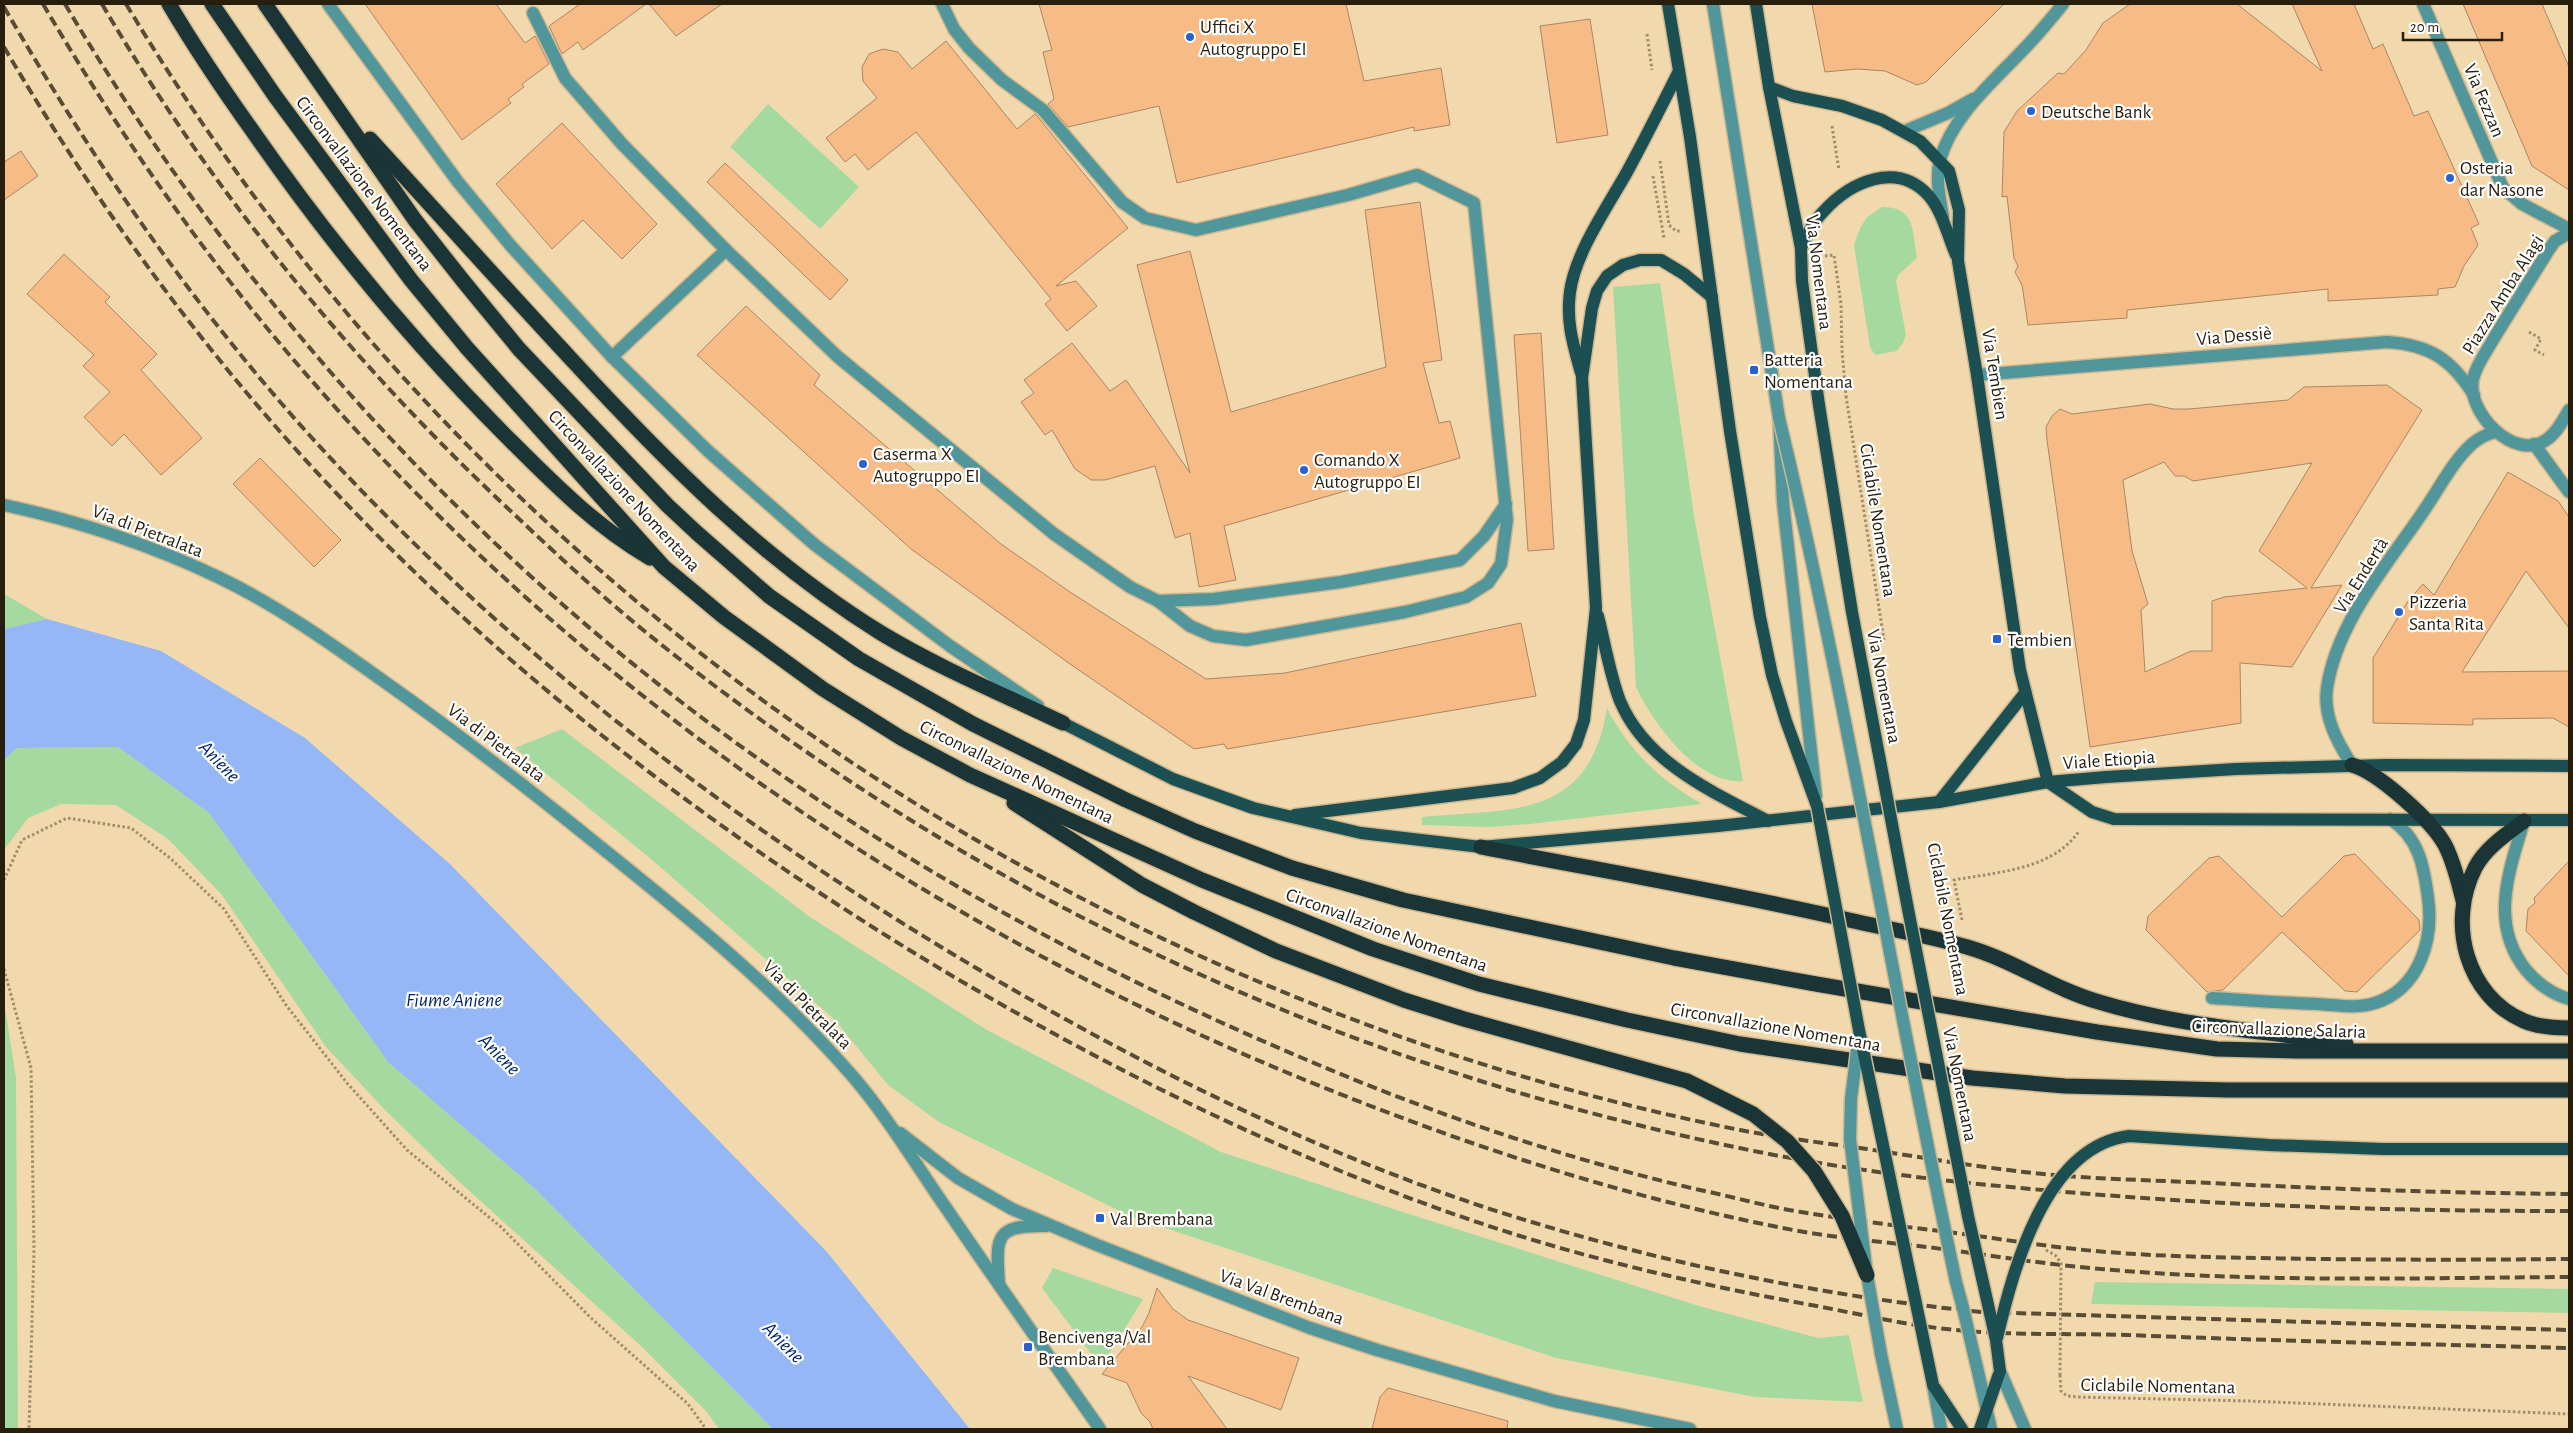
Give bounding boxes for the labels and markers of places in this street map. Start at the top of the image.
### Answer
place label: Uffici X Autogruppo EI [1200,18,1307,59]
marker: Uffici X Autogruppo EI [1184,31,1196,43]
place label: Deutsche Bank [2041,103,2151,122]
marker: Deutsche Bank [2025,105,2037,117]
place label: Osteria dar Nasone [2460,159,2544,200]
marker: Osteria dar Nasone [2444,172,2456,184]
place label: Batteria Nomentana [1764,351,1853,392]
marker: Batteria Nomentana [1748,364,1760,376]
place label: Caserma X Autogruppo EI [873,445,980,486]
place label: Comando X Autogruppo EI [1314,451,1421,492]
marker: Caserma X Autogruppo EI [857,458,869,470]
marker: Comando X Autogruppo EI [1298,464,1310,476]
place label: Pizzeria Santa Rita [2409,593,2484,634]
marker: Pizzeria Santa Rita [2393,606,2405,618]
place label: Tembien [2007,631,2072,650]
marker: Tembien [1991,633,2003,645]
place label: Val Brembana [1110,1210,1214,1229]
marker: Val Brembana [1094,1212,1106,1224]
place label: Bencivenga/Val Brembana [1038,1328,1151,1369]
marker: Bencivenga/Val Brembana [1022,1341,1034,1353]

